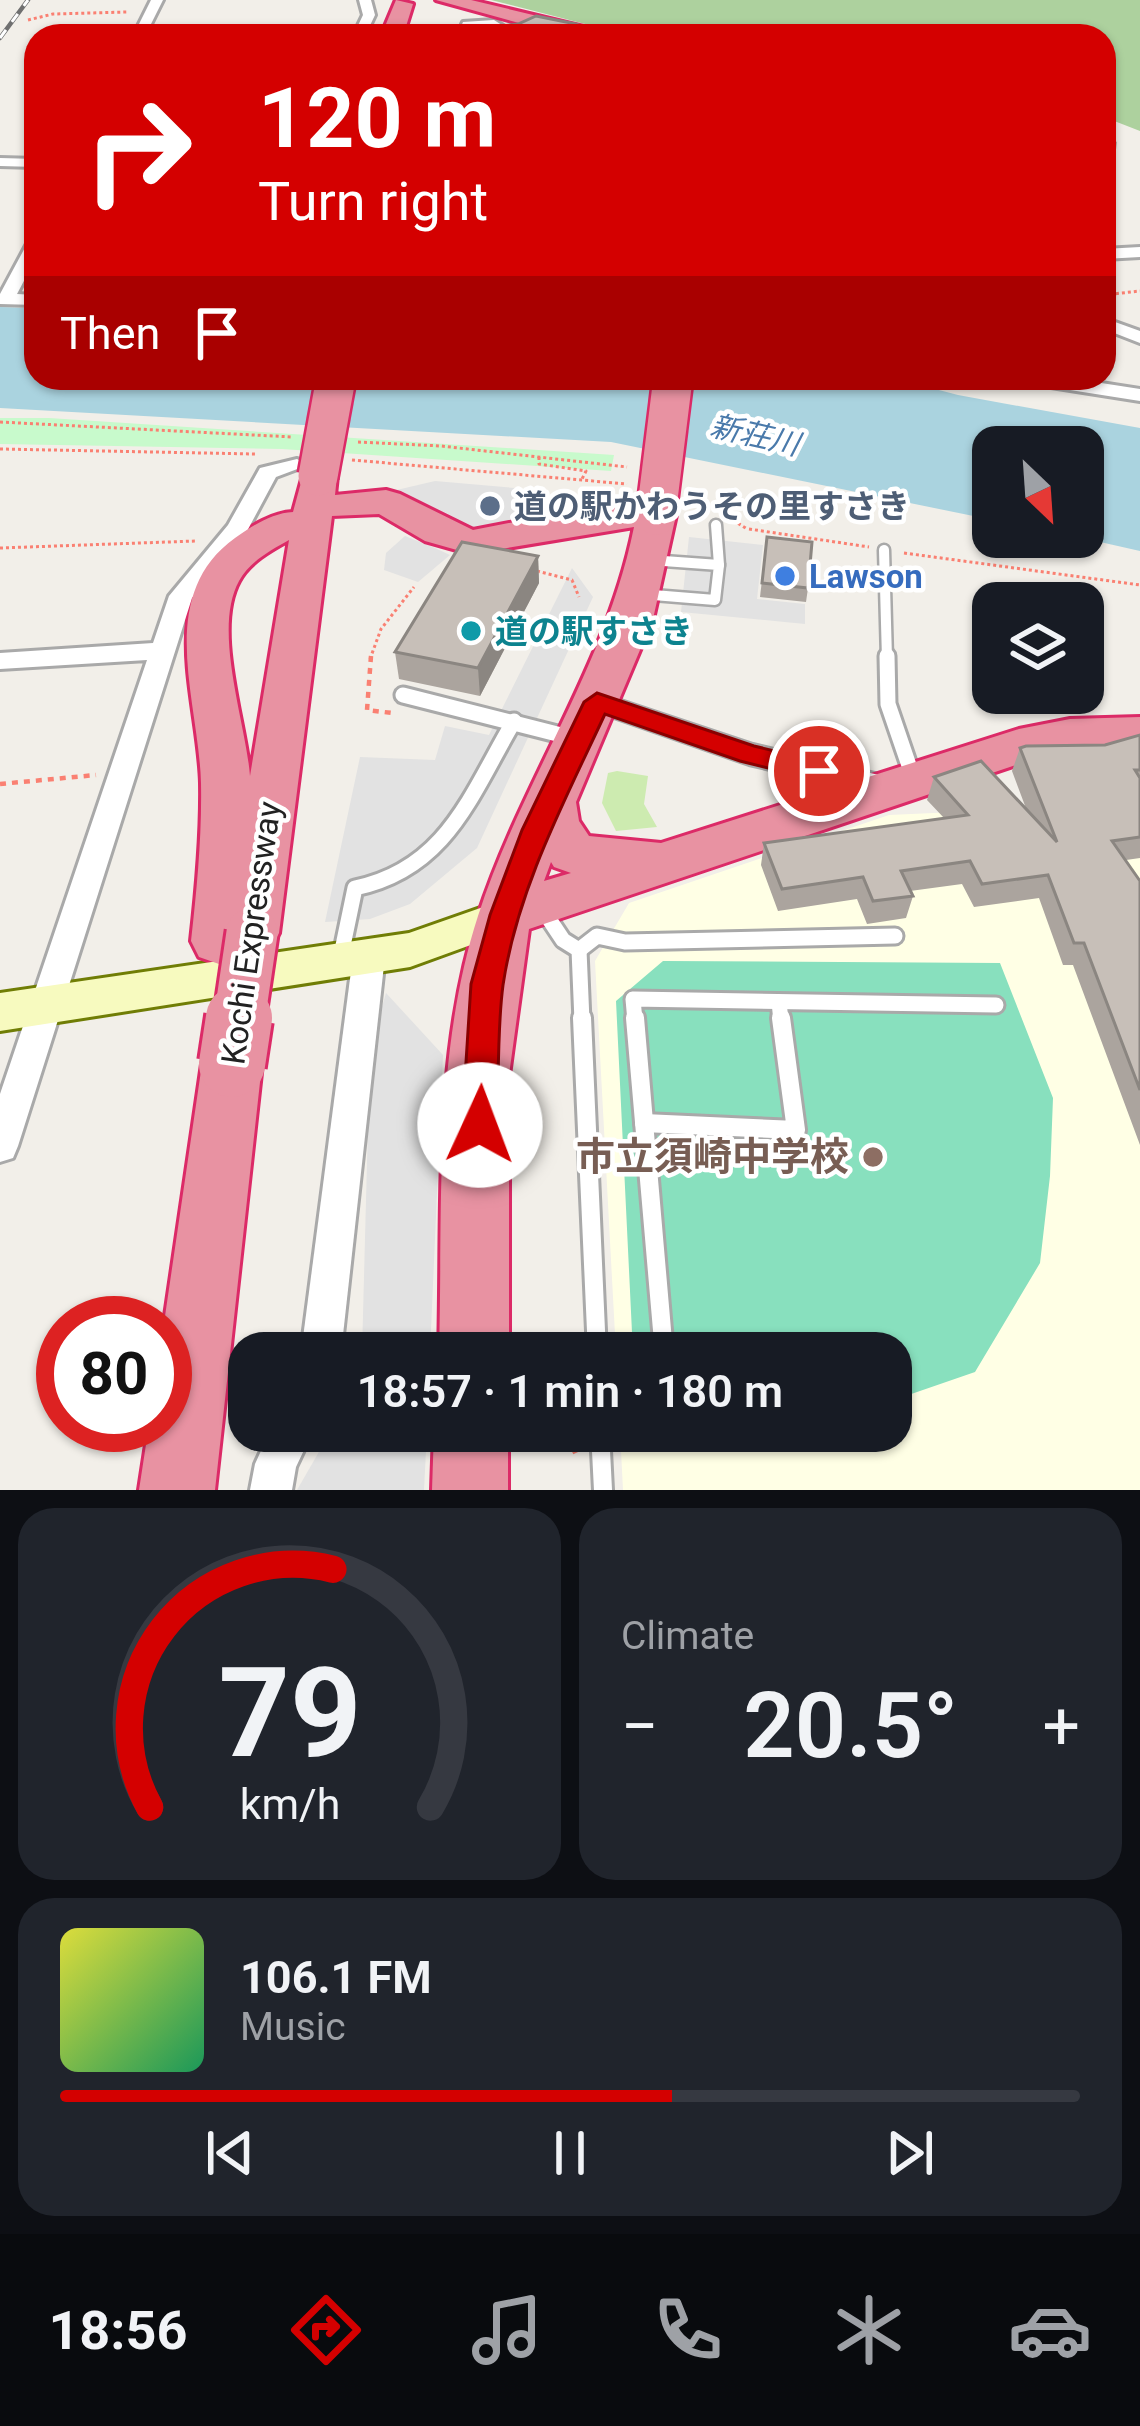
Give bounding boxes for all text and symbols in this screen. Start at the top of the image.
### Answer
text: 120 m [258,69,496,168]
icon: right [60,72,216,228]
text: Turn right [258,170,488,233]
icon: arrive [184,300,250,366]
text: Then [60,307,160,360]
water label: 新荘川 [707,408,806,463]
north arrow [972,426,1104,558]
map controls [972,426,1104,714]
place label: 道の駅かわうその里すさき [514,487,910,526]
marker: 道の駅かわうその里すさき [477,493,503,519]
place label: Lawson [809,557,923,596]
marker: Lawson [772,563,798,589]
button: layers [972,582,1104,714]
place label: 道の駅すさき [495,612,693,651]
marker: 道の駅すさき [458,618,484,644]
pin [768,720,870,822]
icon: arrive [786,738,852,804]
street label: Kochi Expressway [213,799,289,1067]
position arrow [417,1062,543,1188]
place label: 市立須崎中学校 [576,1134,849,1180]
marker: 市立須崎中学校 [860,1144,886,1170]
speed limit sign: 80 [36,1296,192,1452]
text: 18:57 · 1 min · 180 m [357,1365,783,1418]
text: Climate [621,1613,754,1659]
text: 79 [218,1640,361,1786]
text: 20.5° [743,1674,958,1779]
text: − [621,1688,659,1765]
text: + [1043,1688,1080,1765]
text: km/h [239,1779,340,1829]
text: 106.1 FM [240,1951,432,2004]
text: Music [240,2004,346,2050]
icon: previous [197,2120,263,2186]
icon: pause [537,2120,603,2186]
icon: next [877,2120,943,2186]
icon: directions [284,2288,368,2372]
icon: music [465,2288,549,2372]
icon: phone [646,2288,730,2372]
icon: climate [827,2288,911,2372]
icon: car [1008,2288,1092,2372]
text: 18:56 [48,2299,188,2362]

